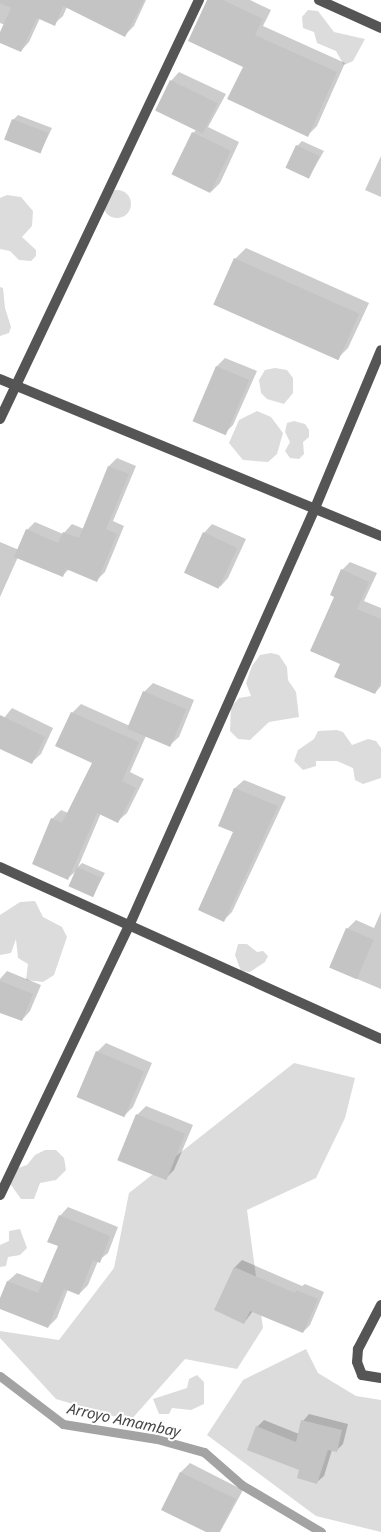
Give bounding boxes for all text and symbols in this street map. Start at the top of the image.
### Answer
water label: Arroyo Amambay [66,1399,182,1441]

